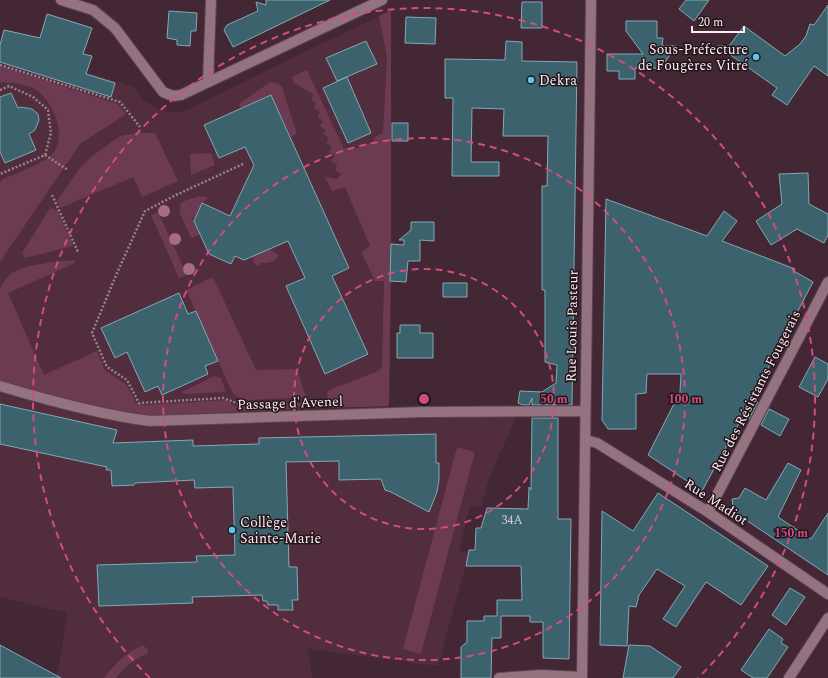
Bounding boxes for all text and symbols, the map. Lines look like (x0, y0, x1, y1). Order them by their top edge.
scale bar (692, 8, 744, 34)
text: 20 m (698, 13, 723, 32)
place label: Sous-Préfecture de Fougères Vitré (638, 39, 748, 76)
marker: Sous-Préfecture de Fougères Vitré (751, 52, 761, 62)
place label: Dekra (539, 70, 577, 91)
marker: Dekra (526, 75, 536, 85)
street label: Rue Louis Pasteur (561, 269, 583, 382)
street label: Rue des Résistants Fougerais (706, 306, 806, 476)
text: 50 m (540, 390, 568, 409)
text: 100 m (668, 390, 702, 409)
street label: Passage d'Avenel (237, 391, 343, 415)
centre of rings (417, 392, 431, 406)
street label: Rue Madiot (680, 473, 752, 531)
house number: 34A (501, 511, 523, 530)
place label: Collège Sainte-Marie (240, 512, 321, 549)
text: 150 m (774, 524, 808, 543)
marker: Collège Sainte-Marie (227, 525, 237, 535)

